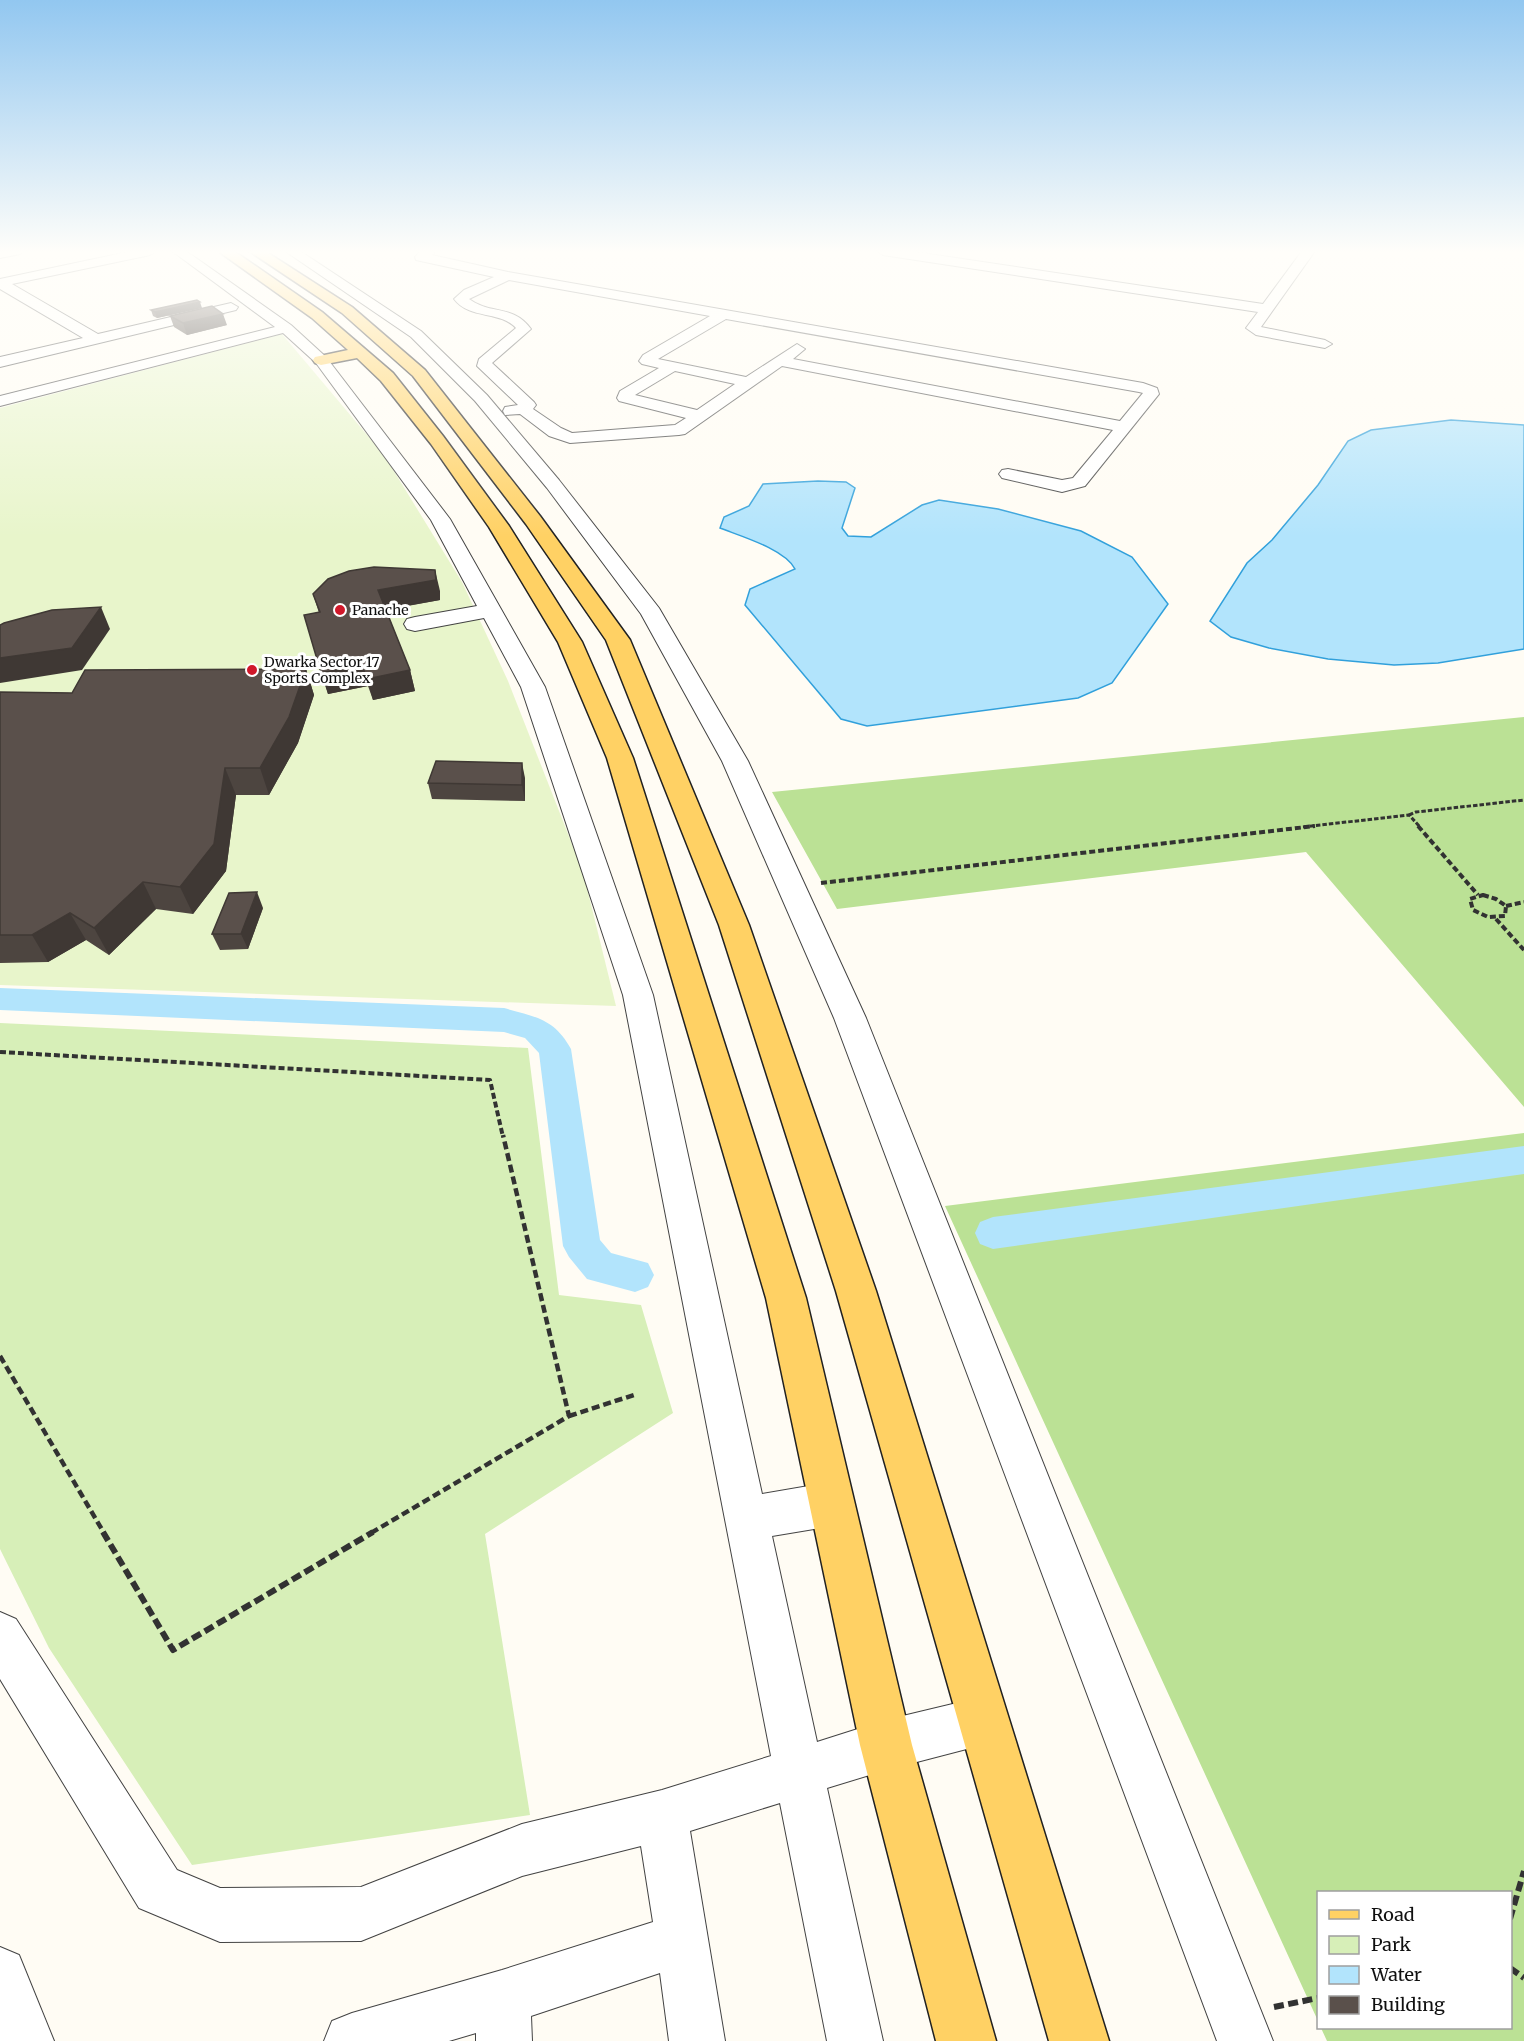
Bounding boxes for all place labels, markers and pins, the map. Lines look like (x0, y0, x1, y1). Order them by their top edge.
place label: Panache (352, 601, 409, 619)
marker: Panache (333, 603, 347, 617)
place label: Dwarka Sector 17 Sports Complex (264, 653, 379, 687)
marker: Dwarka Sector 17 Sports Complex (245, 663, 259, 677)

